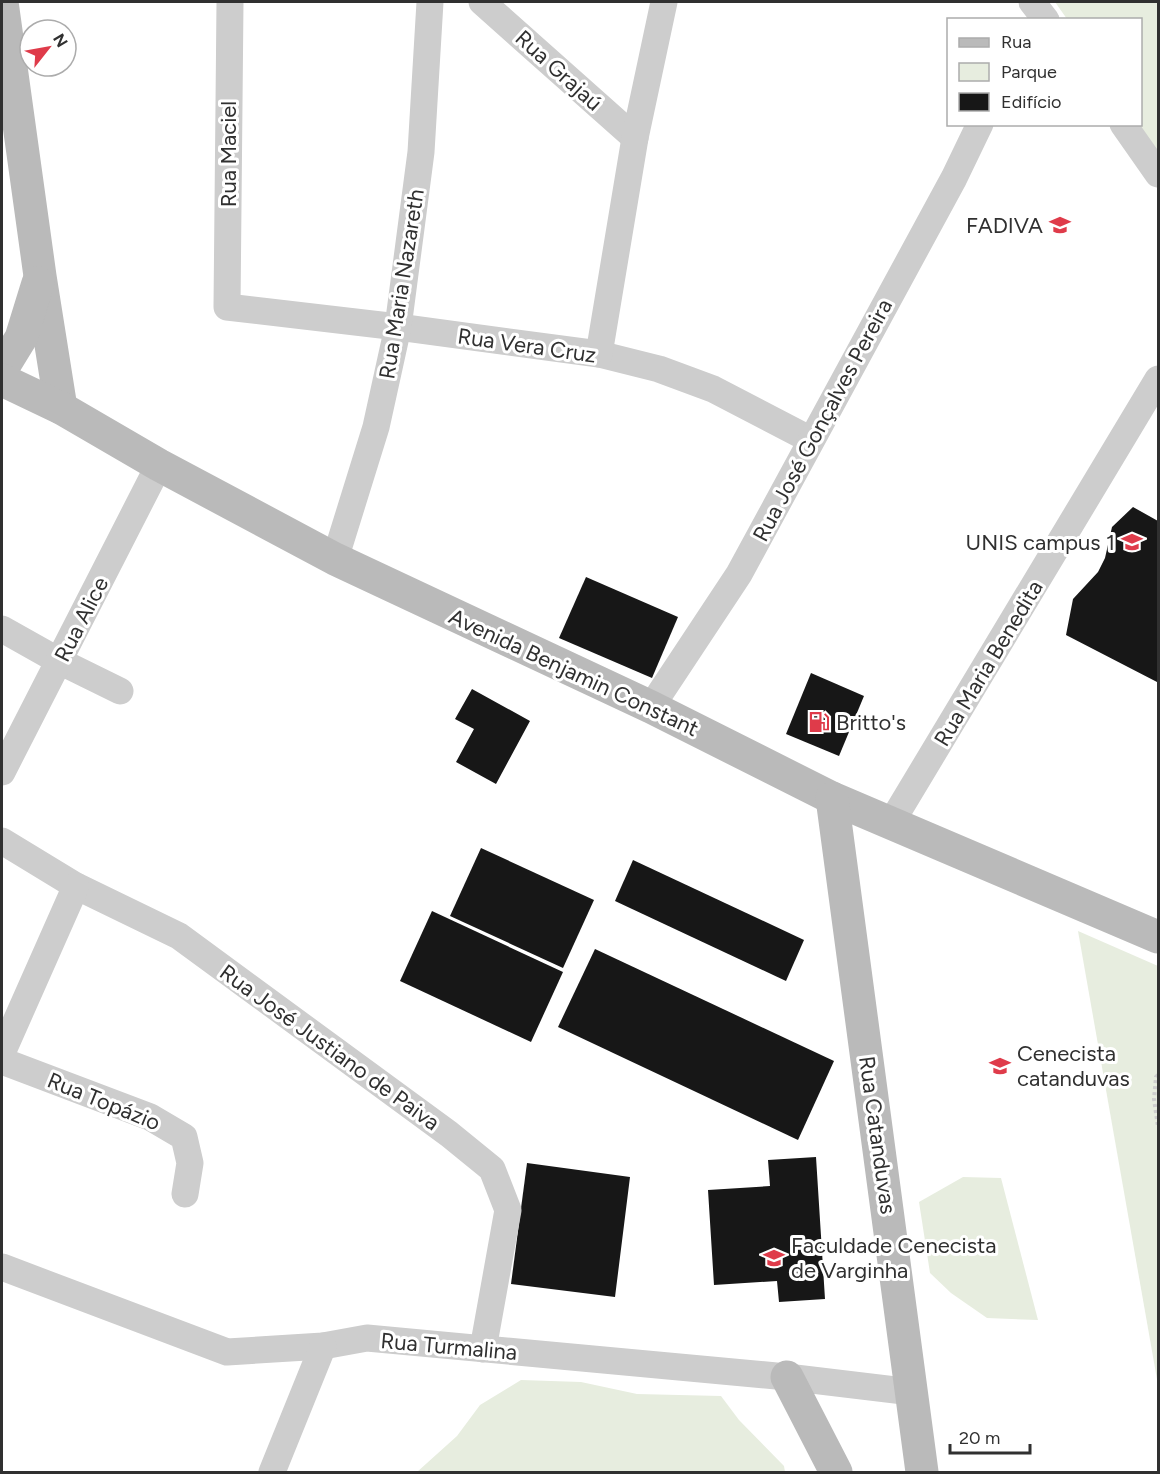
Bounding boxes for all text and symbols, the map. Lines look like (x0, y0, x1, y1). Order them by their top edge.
north arrow (18, 18, 78, 78)
legend (947, 18, 1142, 126)
street label: Rua Grajaú (510, 24, 608, 116)
text: N (49, 30, 72, 51)
text: Rua (1001, 31, 1032, 53)
text: Parque (1001, 61, 1057, 83)
text: Edifício (1001, 91, 1062, 113)
street label: Rua Maciel (215, 101, 242, 207)
street label: Rua Maria Nazareth (373, 187, 430, 381)
place label: FADIVA (966, 212, 1043, 239)
school or university icon: FADIVA (1048, 213, 1072, 237)
street label: Rua José Gonçalves Pereira (747, 294, 898, 546)
street label: Rua Vera Cruz (456, 322, 598, 369)
place label: UNIS campus 1 (966, 529, 1115, 556)
school or university icon: UNIS campus 1 (1120, 530, 1144, 554)
street label: Rua Alice (49, 572, 114, 666)
street label: Rua Maria Benedita (928, 575, 1049, 751)
street label: Avenida Benjamin Constant (445, 603, 703, 742)
place label: Britto's (836, 709, 906, 736)
fuel station icon: Britto's (807, 710, 831, 734)
street label: Rua José Justiano de Paiva (215, 959, 445, 1136)
place label: Cenecista catanduvas (1017, 1040, 1130, 1092)
street label: Rua Catanduvas (853, 1054, 902, 1216)
school or university icon: Cenecista catanduvas (988, 1054, 1012, 1078)
street label: Rua Topázio (44, 1067, 164, 1136)
place label: Faculdade Cenecista de Varginha (791, 1232, 996, 1284)
school or university icon: Faculdade Cenecista de Varginha (762, 1246, 786, 1270)
street label: Rua Turmalina (380, 1327, 518, 1366)
scale bar (950, 1417, 1030, 1455)
text: 20 m (959, 1427, 1000, 1449)

